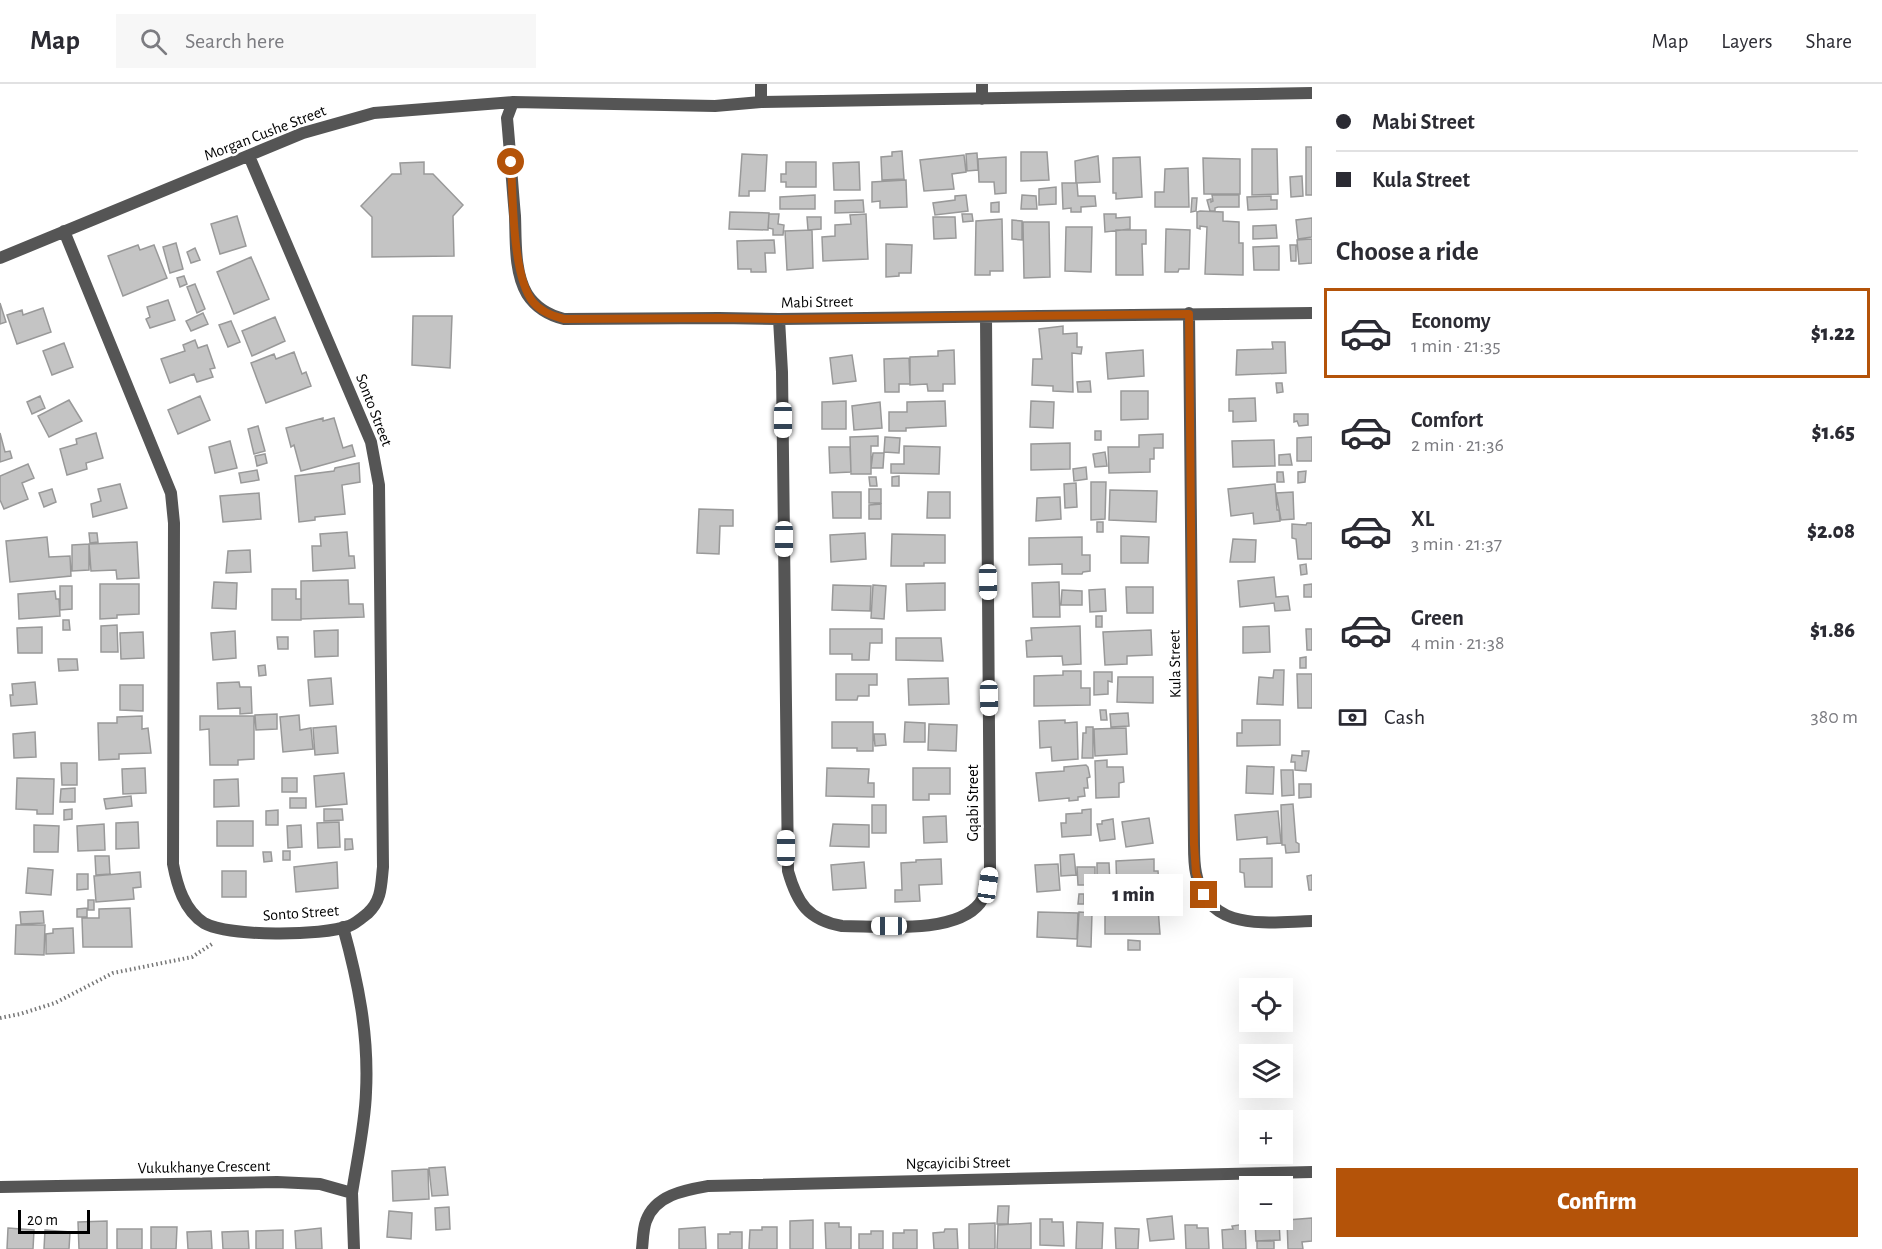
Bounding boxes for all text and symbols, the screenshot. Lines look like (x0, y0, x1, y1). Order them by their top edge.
search box (116, 14, 536, 68)
icon: search (137, 25, 170, 58)
text: Map (30, 27, 80, 55)
text: Search here (185, 30, 284, 52)
text: Map (1652, 31, 1688, 52)
text: Layers (1721, 31, 1772, 52)
text: Share (1805, 31, 1852, 52)
street label: Morgan Cushe Street (202, 102, 328, 164)
text: Mabi Street (1372, 111, 1475, 133)
route start (497, 148, 524, 175)
text: Kula Street (1372, 169, 1470, 191)
text: Choose a ride (1336, 238, 1479, 265)
street label: Mabi Street (781, 293, 853, 311)
icon: car (1339, 306, 1393, 360)
text: Economy (1411, 310, 1491, 332)
text: $1.22 (1811, 322, 1855, 344)
text: 1 min · 21:35 (1411, 336, 1501, 356)
street label: Sonto Street (353, 372, 395, 448)
car (774, 402, 792, 438)
icon: car (1339, 405, 1393, 459)
text: Comfort (1411, 409, 1483, 431)
text: $1.65 (1811, 421, 1855, 443)
text: 2 min · 21:36 (1411, 435, 1504, 455)
icon: car (1339, 504, 1393, 558)
text: XL (1411, 508, 1434, 530)
text: $2.08 (1807, 520, 1855, 542)
car (775, 521, 793, 557)
text: 3 min · 21:37 (1411, 534, 1502, 554)
car (979, 564, 997, 600)
icon: car (1339, 603, 1393, 657)
text: Green (1411, 607, 1464, 629)
text: $1.86 (1810, 619, 1855, 641)
street label: Kula Street (1166, 630, 1184, 698)
text: 4 min · 21:38 (1411, 633, 1505, 653)
car (980, 680, 998, 716)
icon: cash (1336, 701, 1369, 734)
text: Cash (1384, 706, 1425, 728)
text: 380 m (1810, 707, 1858, 727)
street label: Gqabi Street (965, 764, 981, 842)
car (777, 830, 795, 866)
car (977, 866, 999, 904)
callout: 1 min (1084, 874, 1183, 916)
route end (1190, 881, 1217, 908)
text: 1 min (1112, 885, 1155, 905)
street label: Sonto Street (262, 902, 340, 924)
car (871, 917, 907, 935)
map controls (1239, 978, 1293, 1230)
button: locate (1239, 978, 1293, 1032)
button: layers (1239, 1044, 1293, 1098)
button: + (1239, 1110, 1293, 1164)
street label: Ngcayicibi Street (906, 1154, 1010, 1173)
street label: Vukukhanye Crescent (138, 1158, 270, 1177)
button: Confirm (1336, 1168, 1858, 1237)
button: − (1239, 1176, 1293, 1230)
scale bar (18, 1207, 90, 1234)
text: 20 m (27, 1212, 58, 1228)

